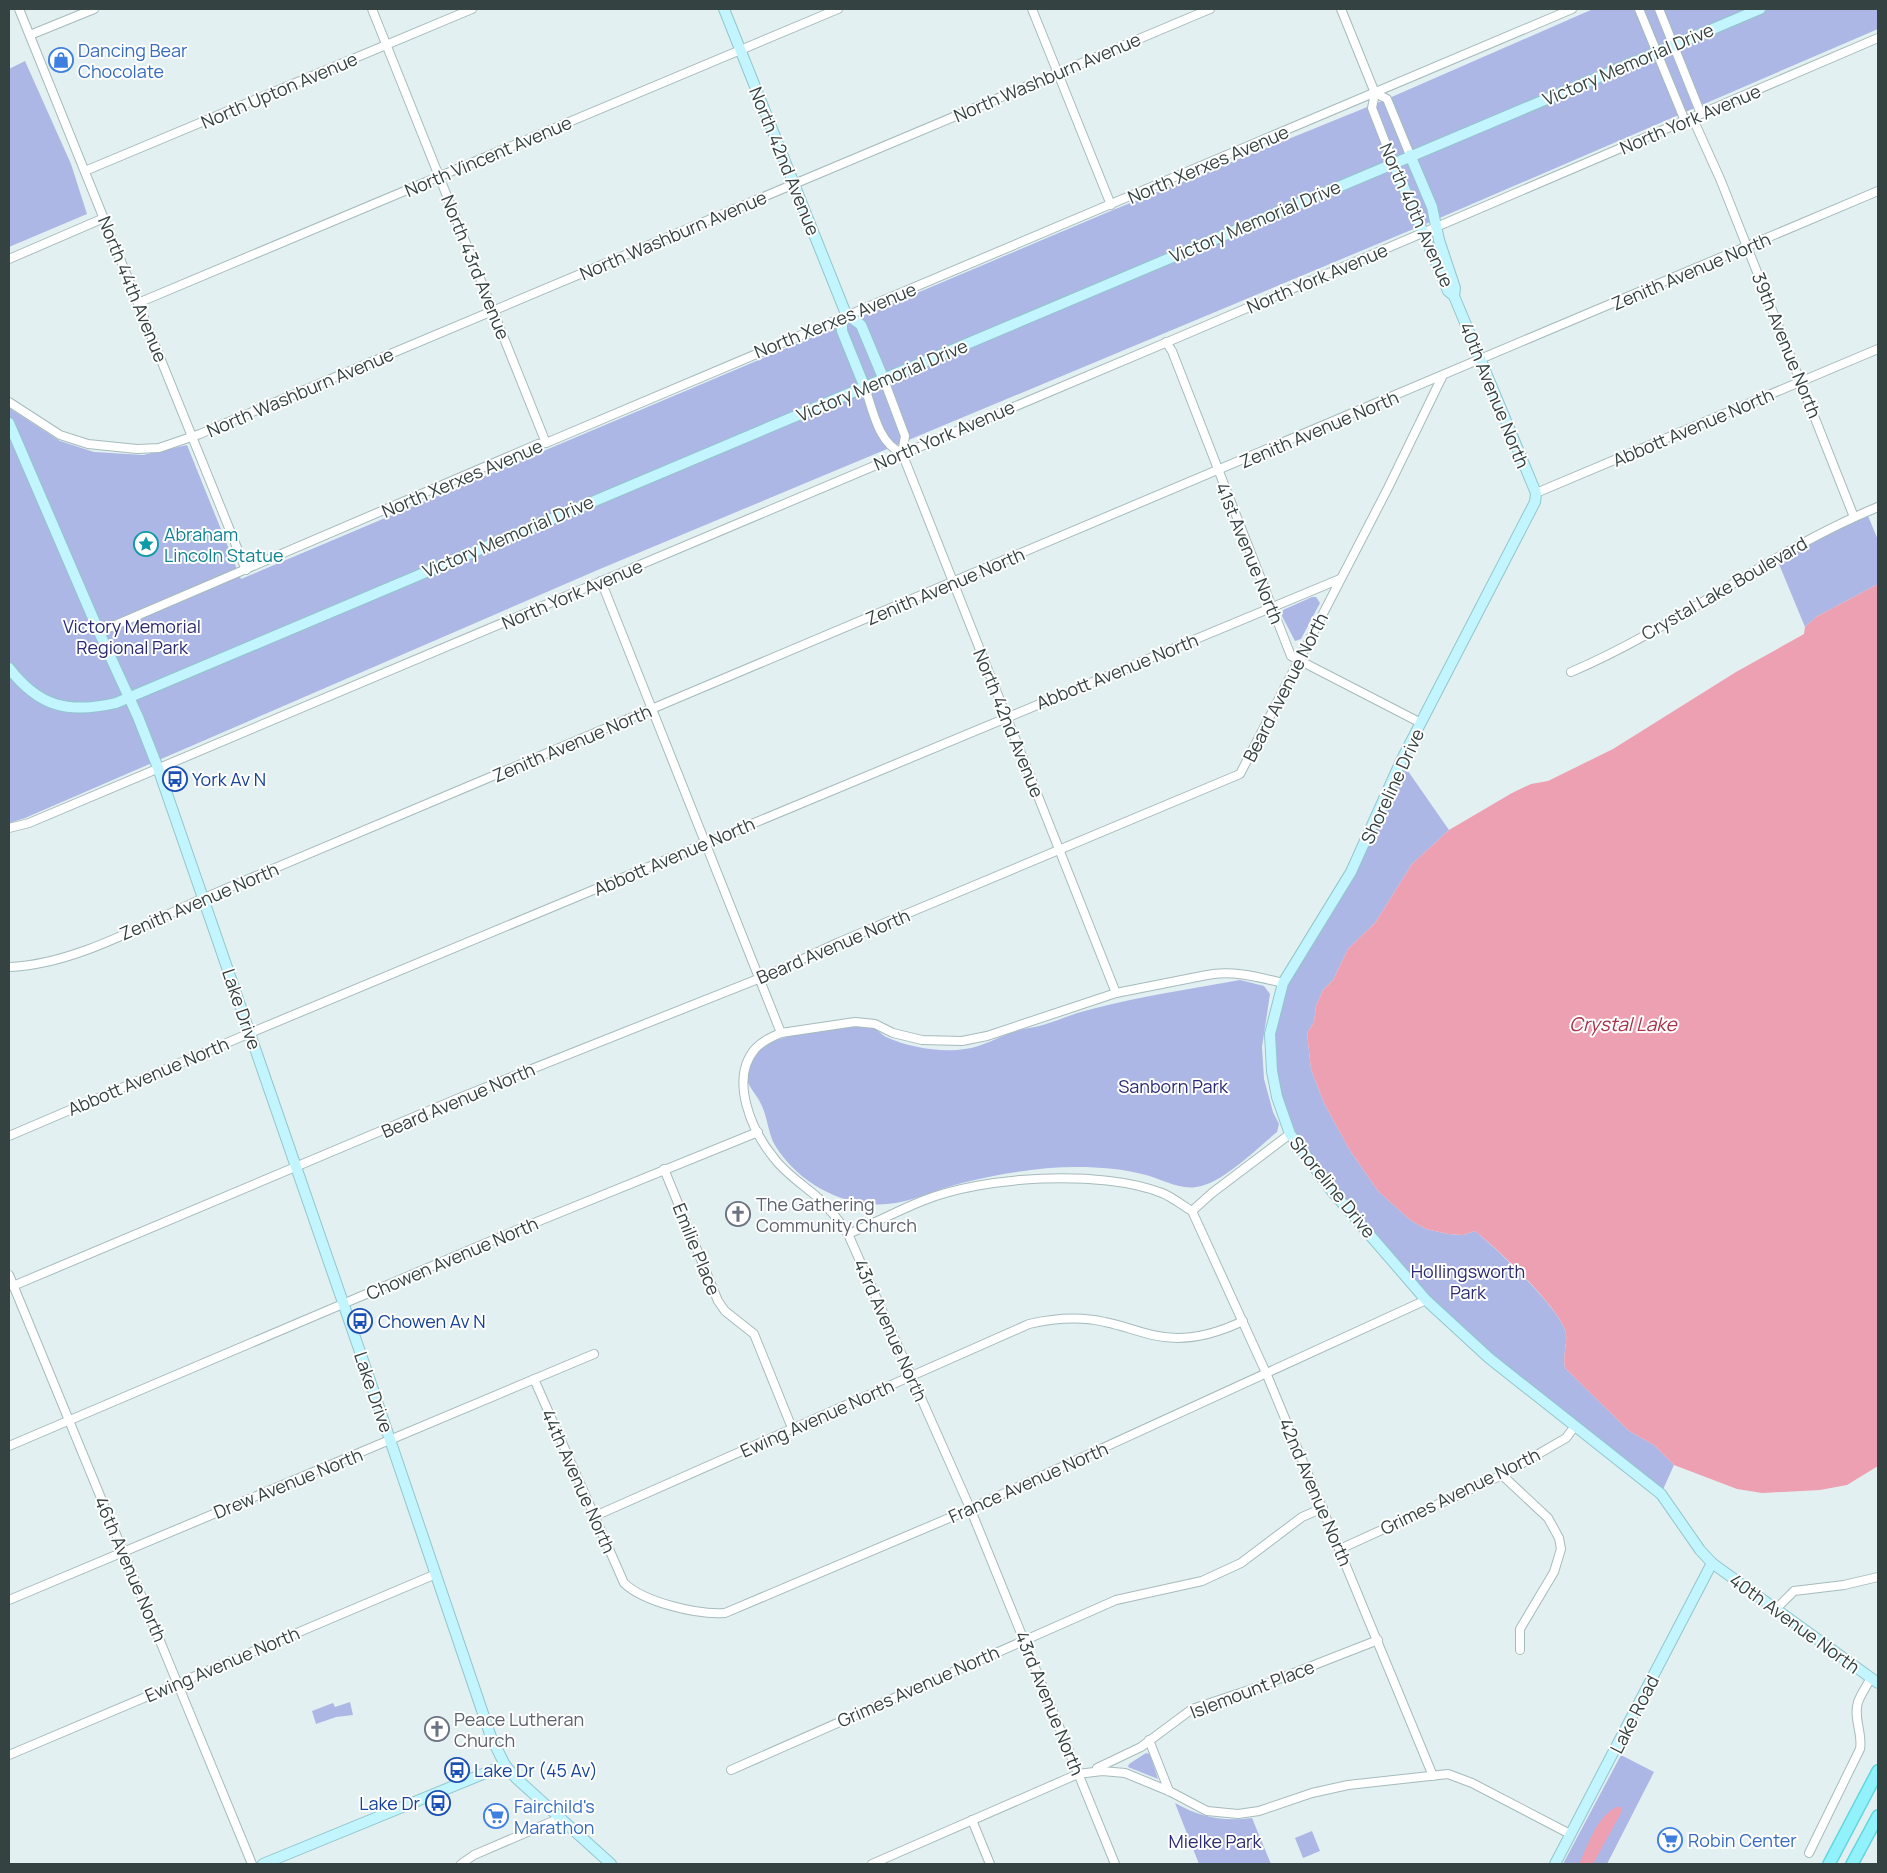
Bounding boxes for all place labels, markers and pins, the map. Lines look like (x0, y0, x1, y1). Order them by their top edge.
place label: Dancing Bear Chocolate (78, 38, 188, 83)
shop icon: Dancing Bear Chocolate (48, 47, 74, 73)
place label: Abraham Lincoln Statue (164, 522, 284, 567)
place icon: Abraham Lincoln Statue (133, 531, 159, 557)
bus stop icon: York Av N (162, 766, 188, 792)
place label: York Av N (192, 767, 266, 791)
place label: The Gathering Community Church (756, 1192, 917, 1237)
church icon: The Gathering Community Church (725, 1201, 751, 1227)
bus stop icon: Chowen Av N (347, 1308, 373, 1334)
place label: Chowen Av N (378, 1309, 486, 1333)
place label: Peace Lutheran Church (454, 1707, 584, 1752)
church icon: Peace Lutheran Church (424, 1716, 450, 1742)
bus stop icon: Lake Dr (45 Av) (444, 1757, 470, 1783)
place label: Lake Dr (45 Av) (474, 1758, 598, 1782)
bus stop icon: Lake Dr (425, 1790, 451, 1816)
place label: Lake Dr (359, 1791, 421, 1815)
place label: Fairchild's Marathon (514, 1794, 595, 1839)
supermarket icon: Fairchild's Marathon (483, 1803, 509, 1829)
supermarket icon: Robin Center (1657, 1827, 1683, 1853)
place label: Robin Center (1688, 1828, 1797, 1852)

